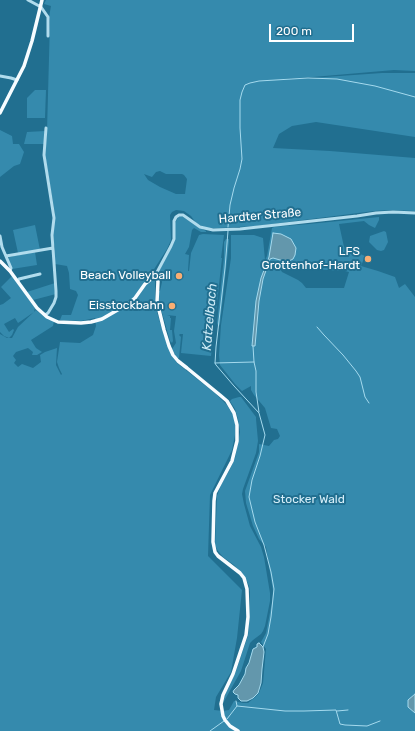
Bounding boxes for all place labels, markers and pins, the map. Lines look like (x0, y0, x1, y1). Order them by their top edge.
place label: LFS Grottenhof-Hardt (262, 245, 360, 273)
marker: LFS Grottenhof-Hardt (363, 254, 373, 264)
place label: Beach Volleyball (80, 269, 171, 283)
marker: Beach Volleyball (174, 271, 184, 281)
place label: Eisstockbahn (89, 299, 164, 313)
marker: Eisstockbahn (167, 301, 177, 311)

